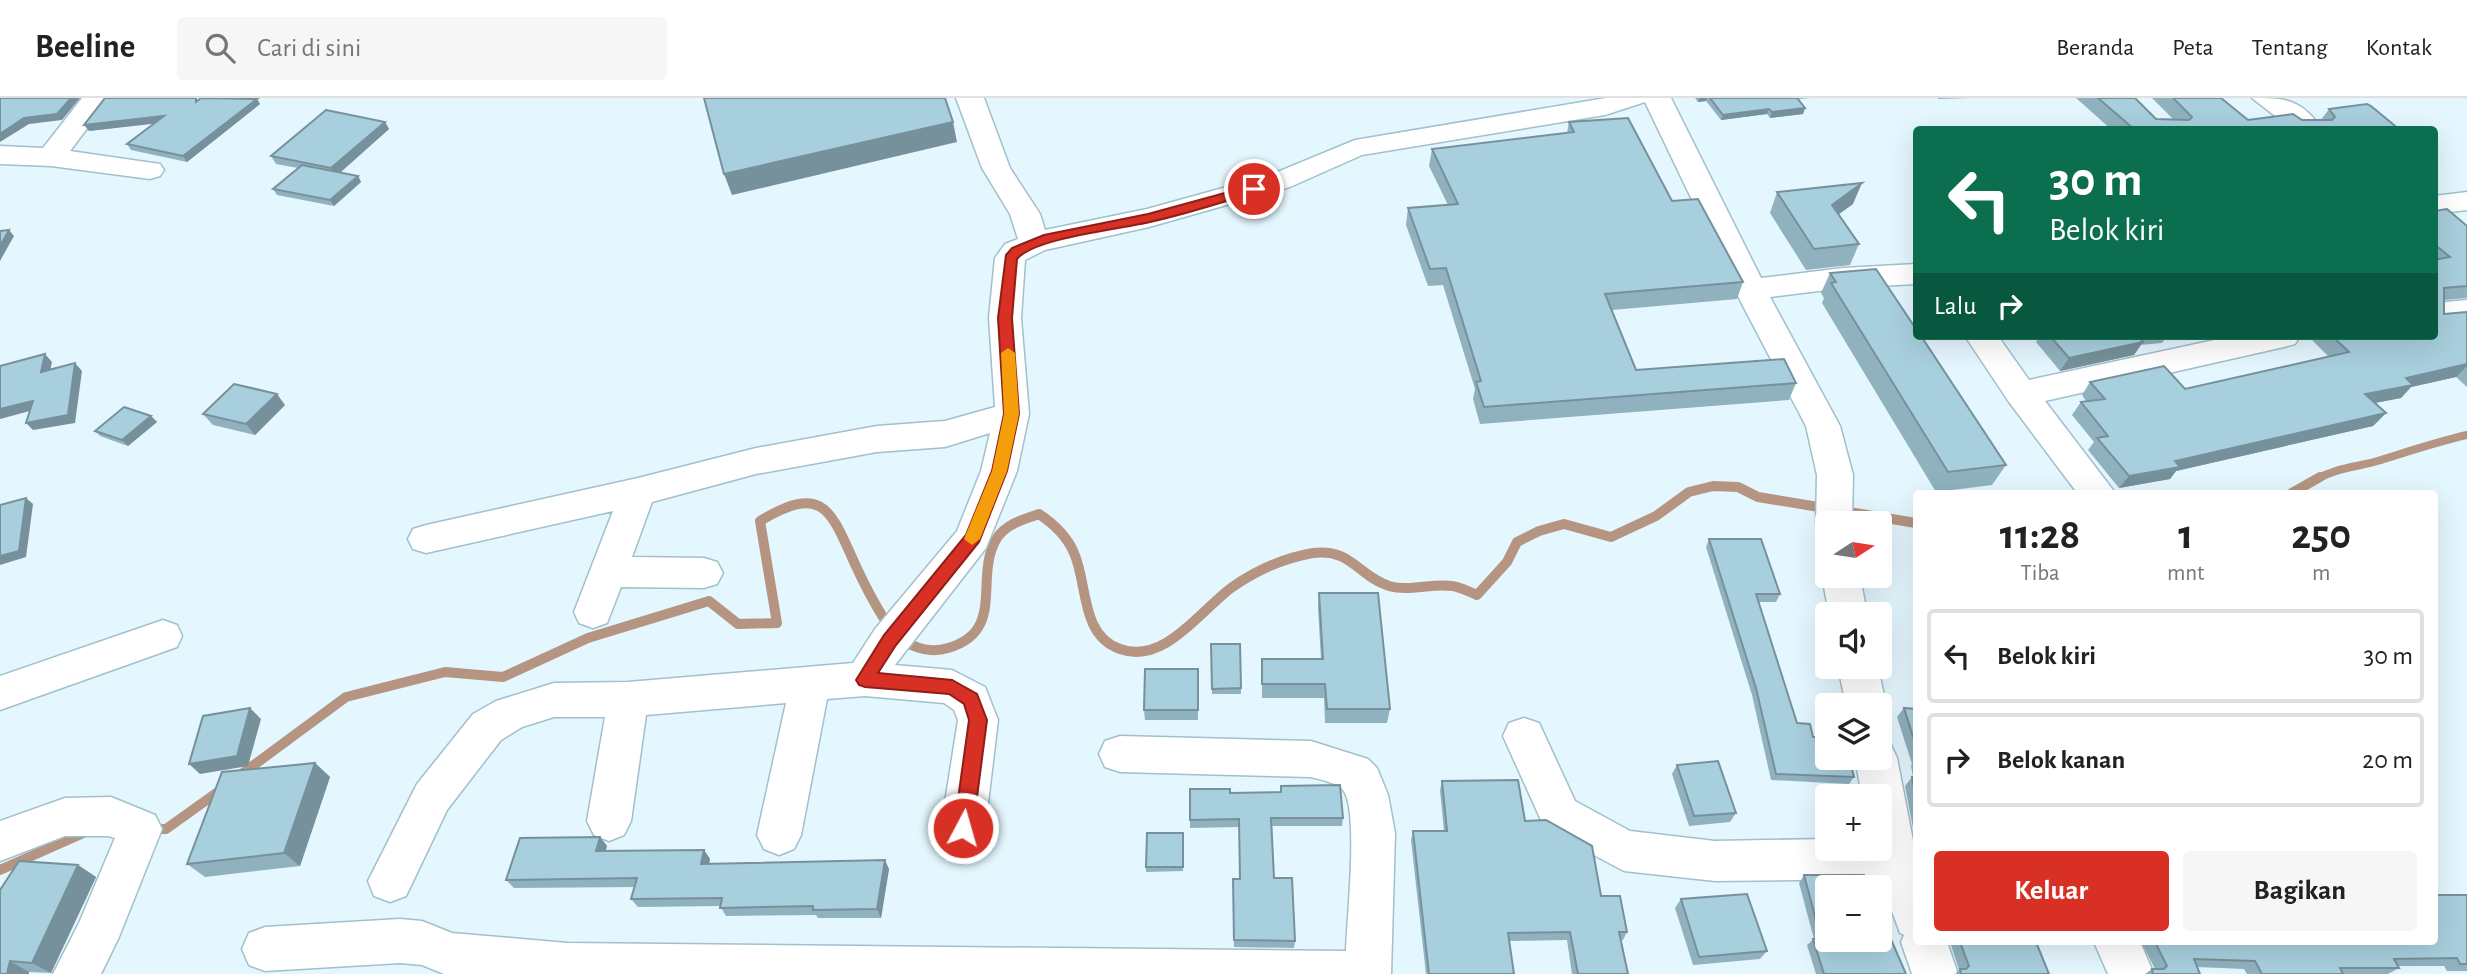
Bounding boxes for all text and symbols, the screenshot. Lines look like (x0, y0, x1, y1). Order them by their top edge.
search box (177, 17, 667, 80)
icon: search (201, 29, 239, 67)
text: Beeline (35, 31, 135, 64)
text: Cari di sini (257, 35, 361, 61)
text: Beranda (2056, 36, 2134, 60)
text: Peta (2172, 36, 2214, 60)
text: Tentang (2252, 36, 2328, 60)
text: Kontak (2366, 36, 2432, 60)
icon: left (1934, 154, 2025, 245)
text: 30 m (2049, 156, 2143, 205)
pin (1224, 159, 1284, 219)
icon: arrive (1235, 170, 1273, 208)
text: Belok kiri (2049, 214, 2165, 246)
icon: right (1991, 287, 2029, 325)
text: Lalu (1934, 293, 1977, 319)
north arrow (1815, 511, 1892, 588)
map controls (1815, 511, 1892, 952)
text: 11:28 (2000, 514, 2080, 556)
text: 1 (2178, 514, 2193, 556)
text: 250 (2291, 514, 2351, 556)
text: Tiba (2020, 562, 2060, 585)
text: mnt (2167, 562, 2204, 585)
text: m (2312, 562, 2330, 585)
button: sound (1815, 602, 1892, 679)
icon: left (1938, 637, 1976, 675)
text: Belok kiri (1997, 643, 2096, 669)
text: 30 m (2363, 643, 2413, 669)
button: layers (1815, 693, 1892, 770)
icon: right (1938, 741, 1976, 779)
text: Belok kanan (1997, 747, 2125, 773)
text: 20 m (2362, 747, 2413, 773)
button: + (1815, 784, 1892, 861)
position arrow (926, 791, 1000, 865)
button: Keluar (1934, 851, 2169, 931)
button: Bagikan (2183, 851, 2417, 931)
button: − (1815, 875, 1892, 952)

